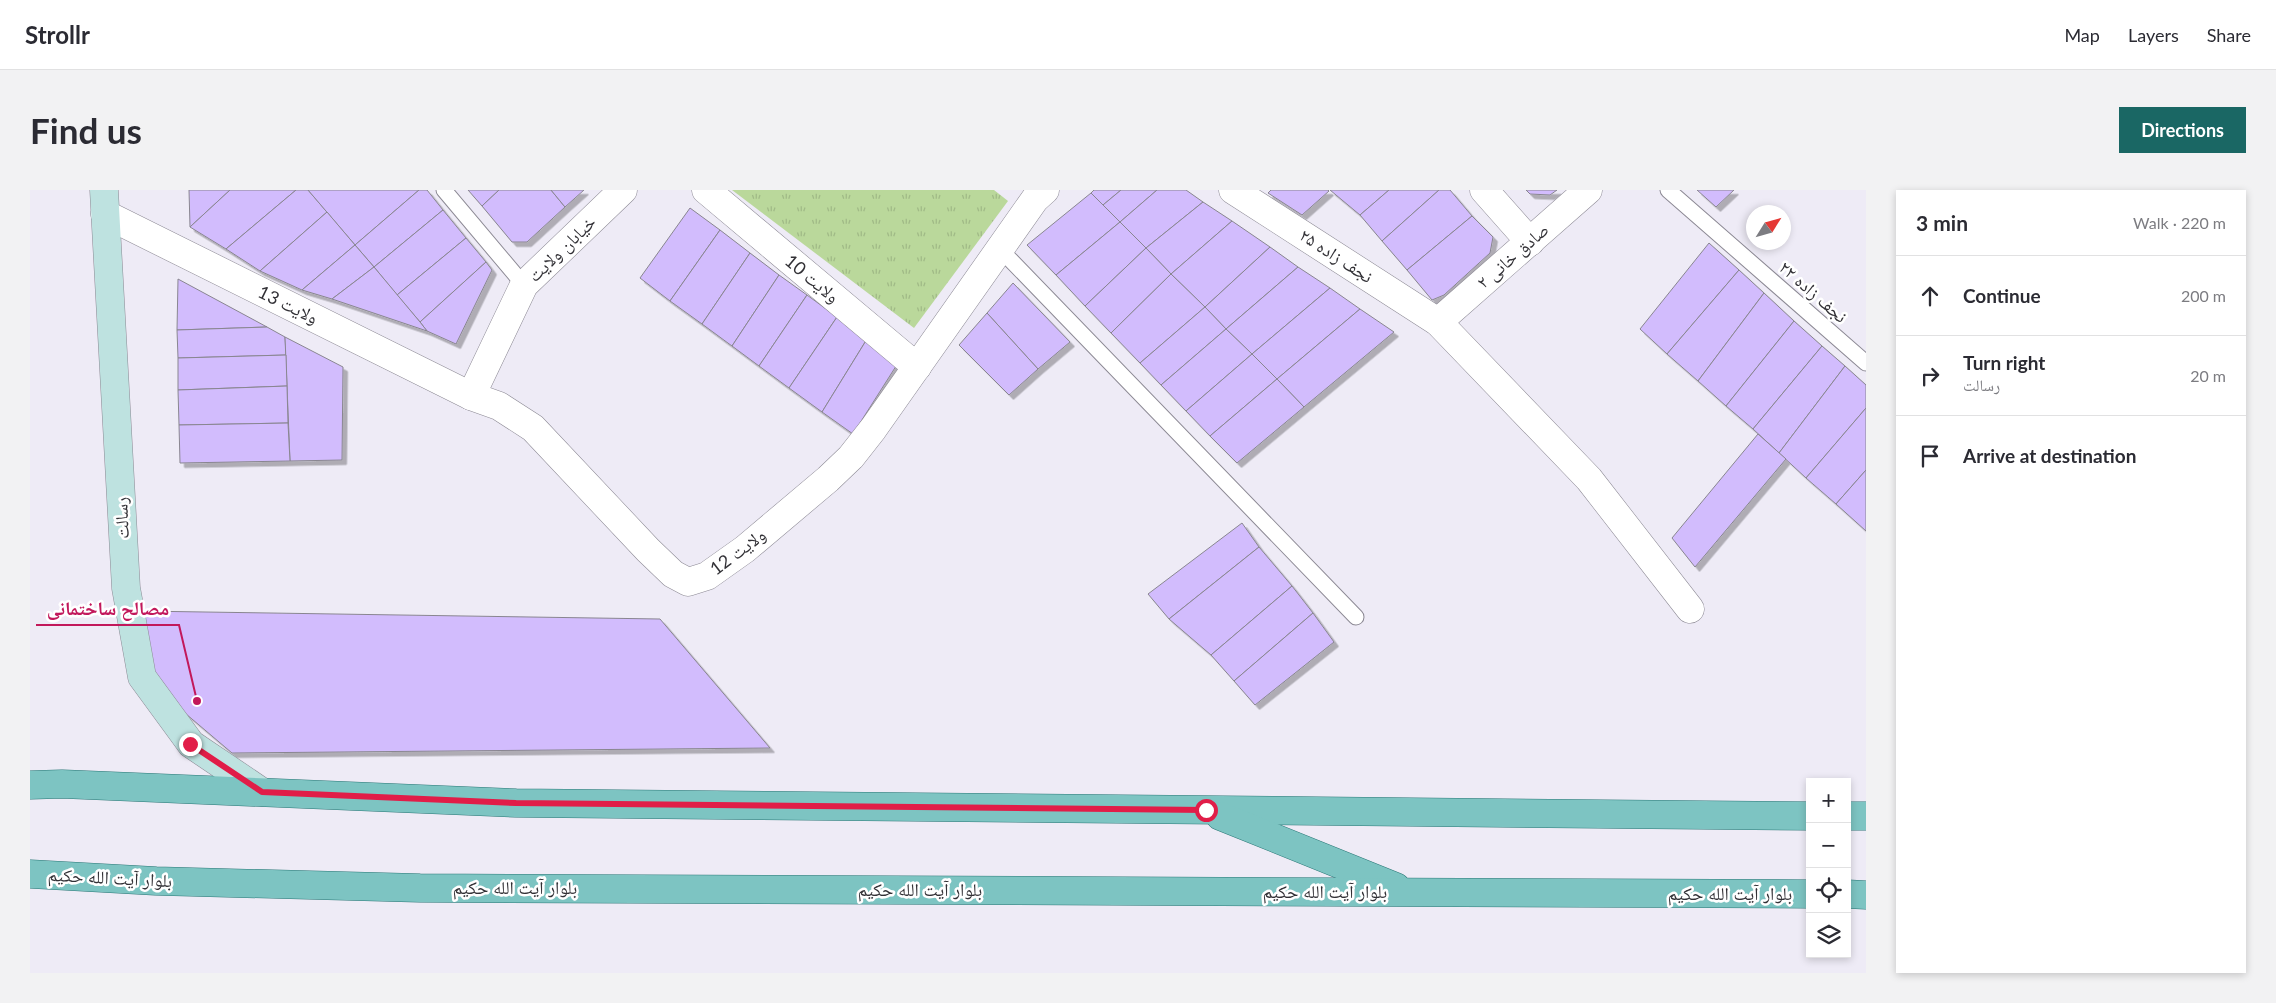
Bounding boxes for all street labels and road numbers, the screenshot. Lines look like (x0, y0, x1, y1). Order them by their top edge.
street label: خیابان ولایت (523, 211, 600, 287)
street label: صادق خانی ۲ (1472, 218, 1554, 293)
street label: نجف زاده ۲۵ (1296, 223, 1377, 287)
street label: ولایت 10 (781, 249, 844, 308)
street label: نجف زاده ۲۲ (1775, 256, 1852, 327)
street label: ولایت 13 (255, 280, 322, 328)
street label: رسالت (109, 497, 133, 540)
street label: ولایت 12 (705, 523, 770, 580)
street label: بلوار آیت الله حکیم (47, 863, 173, 893)
street label: بلوار آیت الله حکیم (453, 876, 577, 900)
street label: بلوار آیت الله حکیم (858, 878, 982, 902)
street label: بلوار آیت الله حکیم (1263, 880, 1387, 904)
street label: بلوار آیت الله حکیم (1668, 882, 1792, 906)

